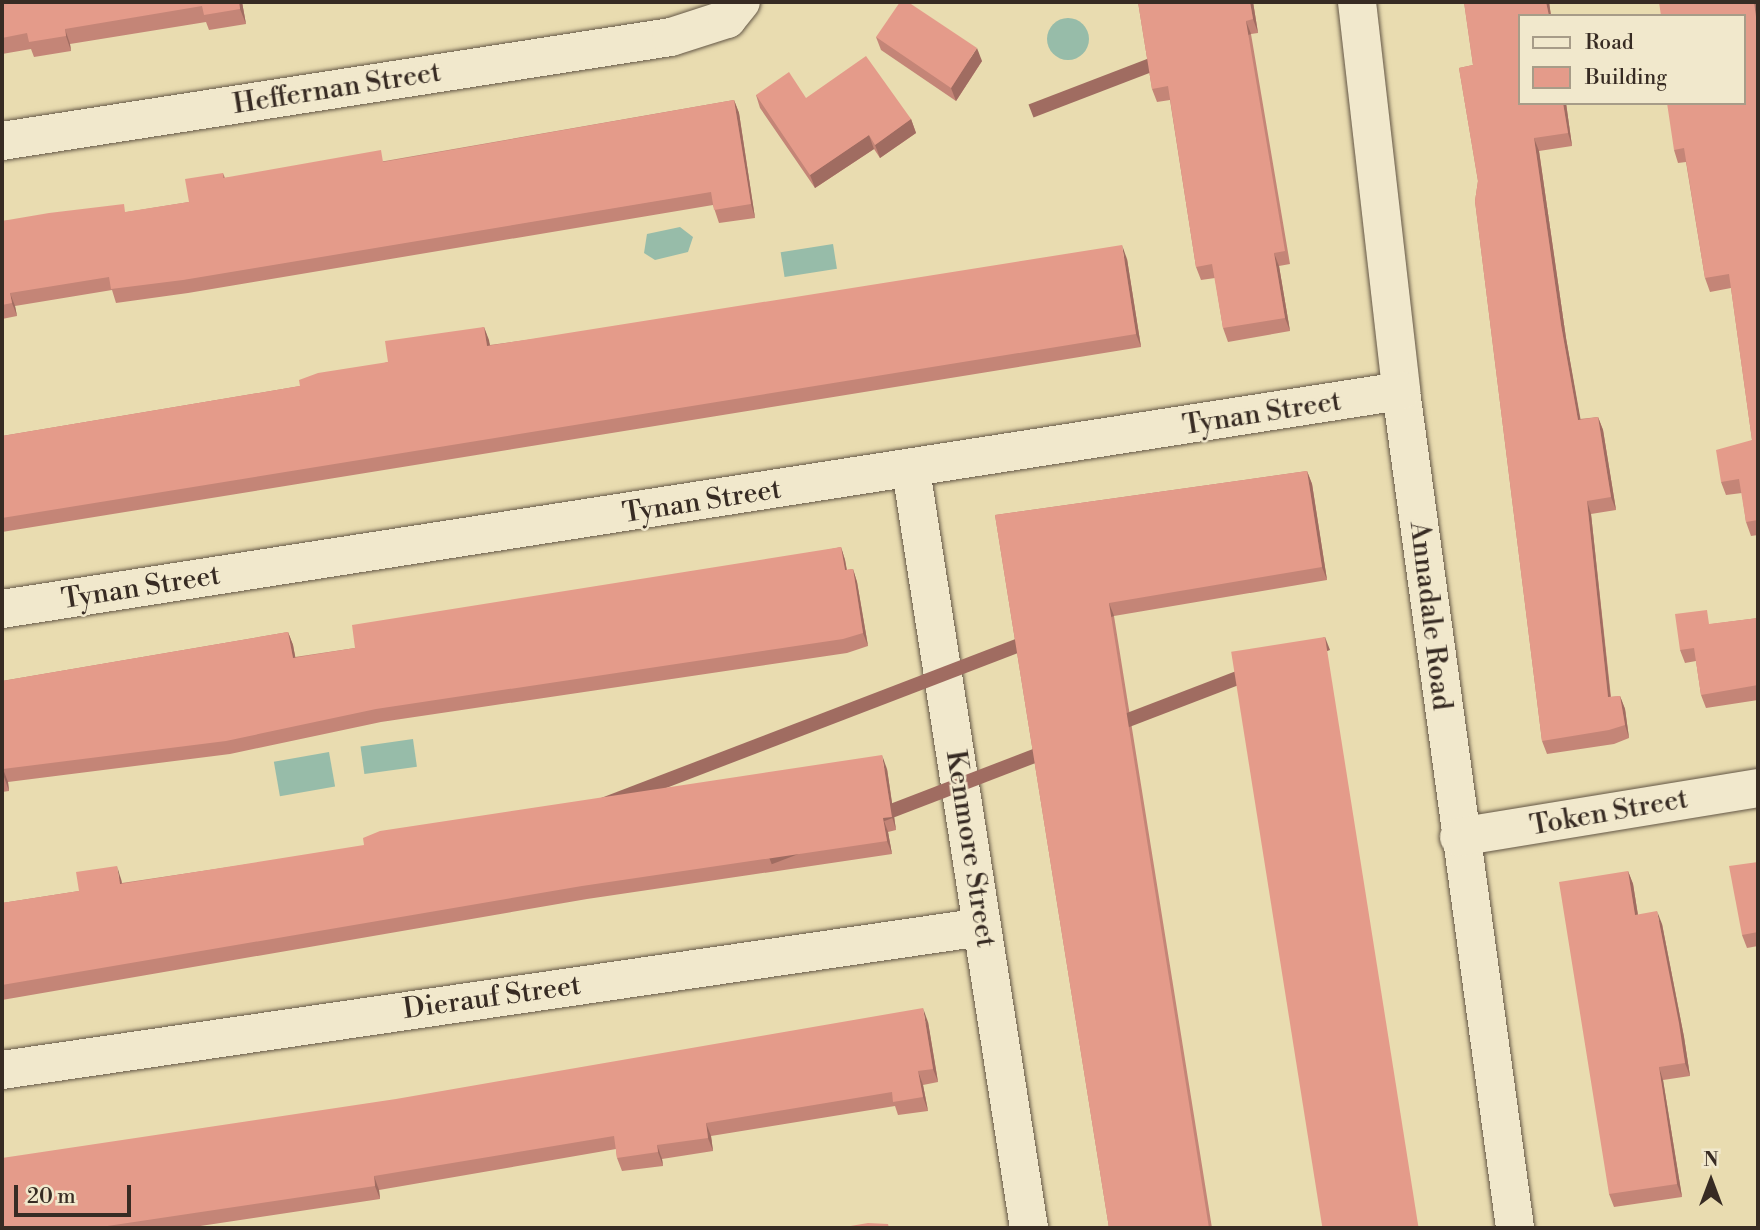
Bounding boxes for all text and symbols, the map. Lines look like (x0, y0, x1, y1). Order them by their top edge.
legend (1518, 14, 1746, 105)
text: Road (1585, 30, 1634, 56)
street label: Heffernan Street (231, 56, 443, 122)
text: Building (1585, 65, 1667, 91)
street label: Tynan Street (1180, 385, 1344, 443)
street label: Tynan Street (620, 473, 784, 531)
street label: Annadale Road (1402, 520, 1458, 712)
street label: Tynan Street (59, 559, 223, 617)
street label: Kenmore Street (938, 748, 1002, 950)
street label: Token Street (1527, 783, 1691, 843)
street label: Dierauf Street (401, 969, 583, 1027)
north arrow (1676, 1146, 1746, 1216)
text: N (1703, 1148, 1719, 1172)
scale bar (18, 1170, 135, 1214)
text: 20 m (27, 1184, 76, 1210)

